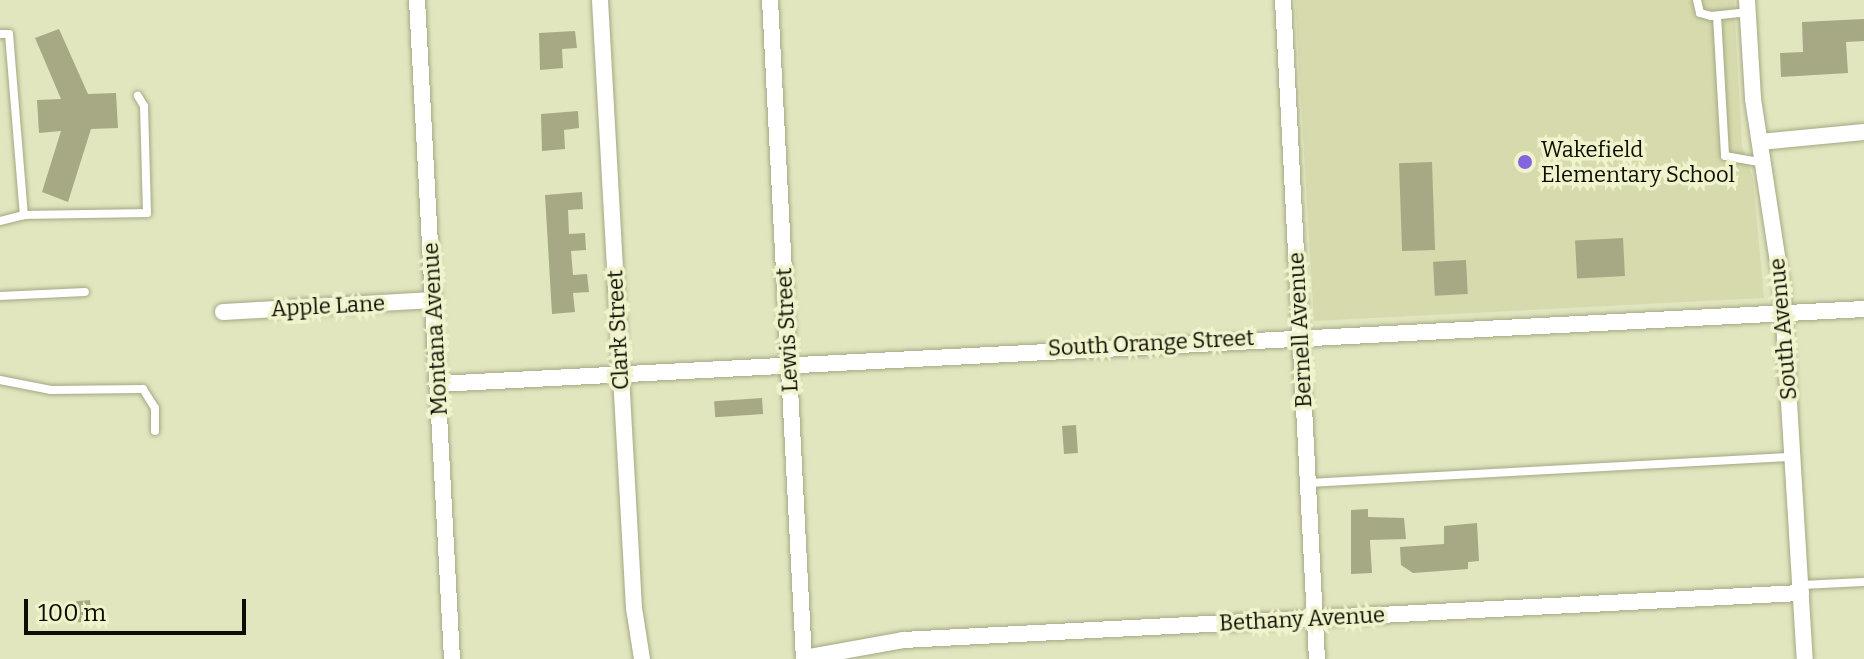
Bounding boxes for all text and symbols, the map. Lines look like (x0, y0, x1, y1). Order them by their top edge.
place label: Wakefield Elementary School (1541, 136, 1735, 188)
marker: Wakefield Elementary School (1516, 153, 1534, 171)
street label: Montana Avenue (417, 242, 453, 416)
street label: Bernell Avenue (1283, 252, 1317, 408)
street label: South Avenue (1764, 257, 1802, 401)
street label: Lewis Street (771, 267, 803, 393)
street label: Clark Street (602, 269, 634, 391)
street label: Apple Lane (270, 290, 386, 322)
street label: South Orange Street (1047, 324, 1255, 362)
scale bar (28, 583, 250, 633)
text: 100 m (38, 599, 106, 627)
street label: Bethany Avenue (1218, 601, 1386, 637)

